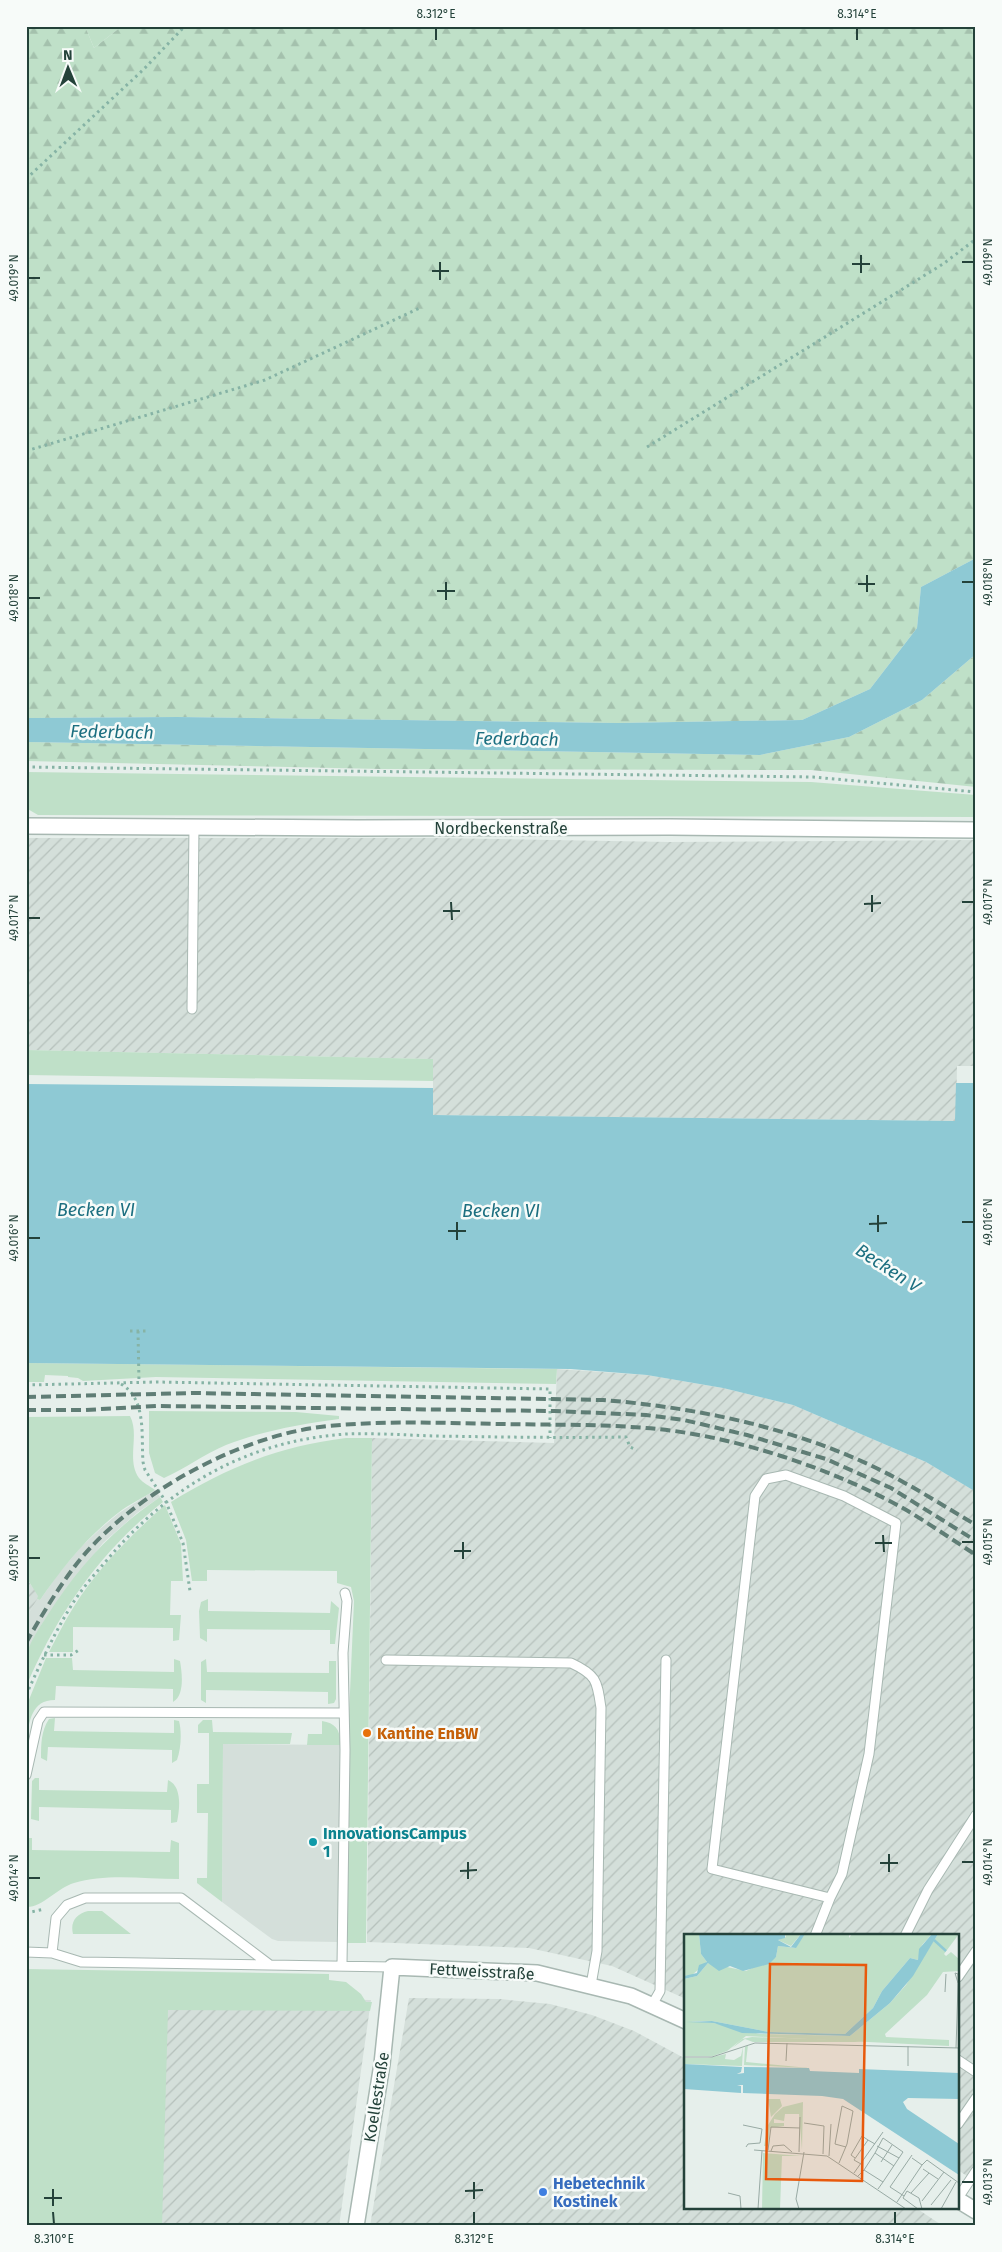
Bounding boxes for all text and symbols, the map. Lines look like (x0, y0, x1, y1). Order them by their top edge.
text: 8.312°E (416, 7, 456, 21)
text: 8.314°E (837, 7, 877, 21)
north arrow (42, 42, 92, 92)
text: N (63, 47, 73, 64)
text: 49.019°N (981, 238, 995, 286)
text: 49.019°N (7, 254, 21, 302)
text: 49.018°N (981, 558, 995, 606)
text: 49.018°N (7, 574, 21, 622)
water label: Federbach (70, 720, 154, 744)
water label: Federbach (475, 727, 559, 751)
street label: Nordbeckenstraße (434, 819, 568, 838)
text: 49.017°N (981, 879, 995, 925)
text: 49.017°N (7, 895, 21, 941)
text: 49.016°N (981, 1198, 995, 1246)
water label: Becken VI (57, 1199, 135, 1221)
water label: Becken VI (462, 1200, 540, 1222)
text: 49.016°N (7, 1214, 21, 1262)
water label: Becken V (852, 1239, 925, 1298)
text: 49.015°N (981, 1518, 995, 1566)
text: 49.015°N (7, 1534, 21, 1582)
place label: Kantine EnBW (377, 1724, 479, 1743)
marker: Kantine EnBW (361, 1727, 373, 1739)
place label: InnovationsCampus 1 (323, 1824, 467, 1861)
marker: InnovationsCampus 1 (307, 1836, 319, 1848)
text: 49.014°N (981, 1838, 995, 1886)
text: 49.014°N (7, 1854, 21, 1902)
inset map (684, 1934, 960, 2210)
street label: Fettweisstraße (429, 1959, 535, 1984)
street label: Koellestraße (360, 2051, 393, 2144)
text: 49.013°N (981, 2158, 995, 2206)
place label: Hebetechnik Kostinek (553, 2174, 645, 2211)
marker: Hebetechnik Kostinek (537, 2186, 549, 2198)
text: 8.310°E (34, 2232, 74, 2246)
text: 8.312°E (454, 2232, 494, 2246)
text: 8.314°E (875, 2232, 915, 2246)

